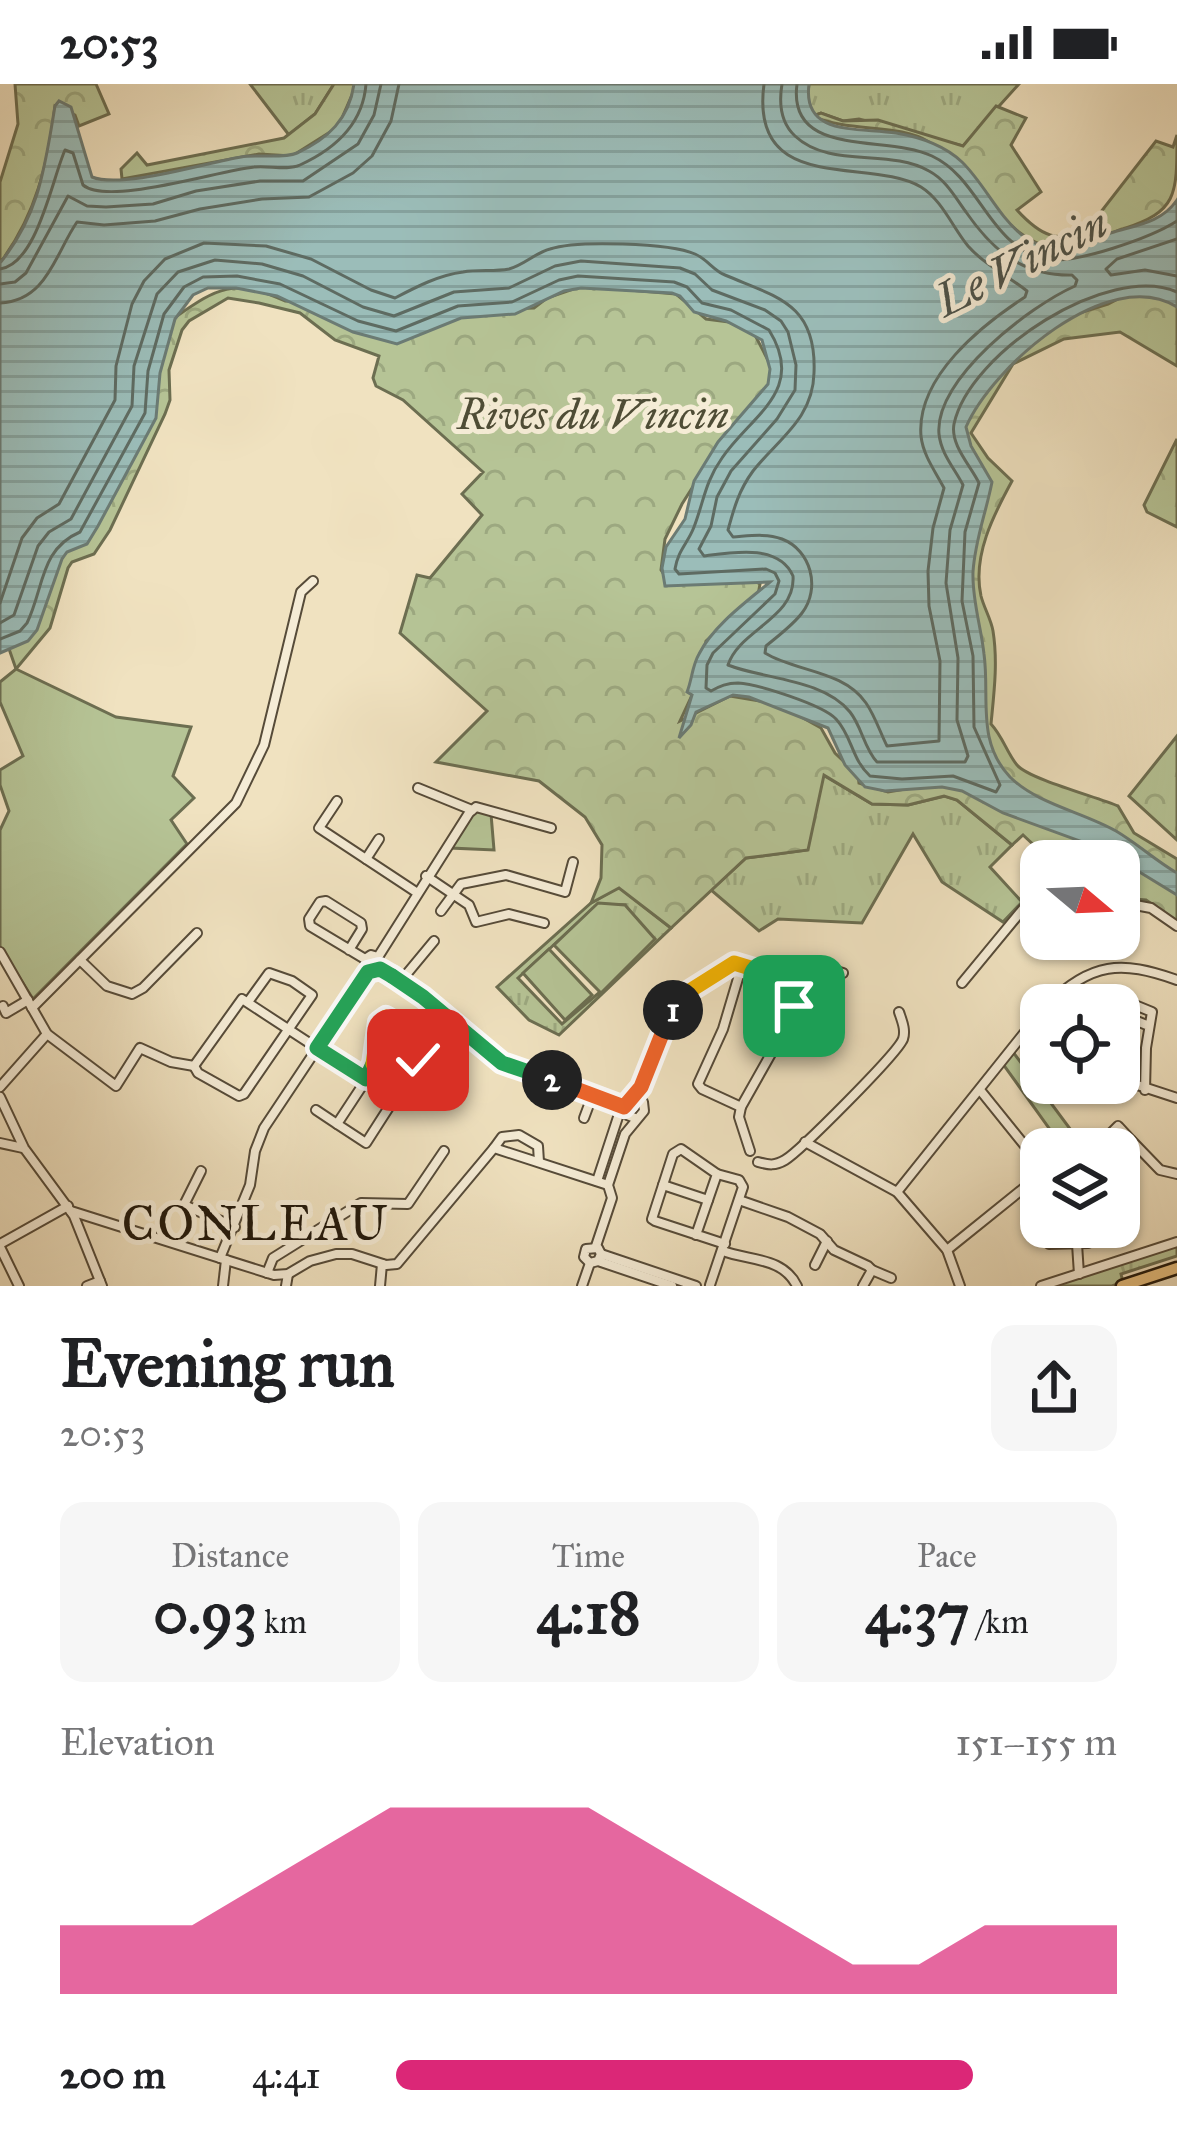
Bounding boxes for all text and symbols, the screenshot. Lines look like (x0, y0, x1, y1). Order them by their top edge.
text: 20:53 (60, 15, 159, 70)
water label: Le Vincin (924, 195, 1117, 329)
park label: Rives du Vincin (455, 389, 729, 441)
north arrow (1020, 840, 1140, 960)
map controls (1020, 840, 1140, 1248)
pin (743, 955, 845, 1057)
icon: arrive (761, 973, 827, 1039)
pin: 1 (643, 980, 703, 1040)
button: locate (1020, 984, 1140, 1104)
text: 1 (666, 990, 680, 1030)
pin (367, 1009, 469, 1111)
icon: check (385, 1027, 451, 1093)
pin: 2 (522, 1050, 582, 1110)
text: 2 (544, 1060, 560, 1100)
button: layers (1020, 1128, 1140, 1248)
district label: CONLEAU (122, 1194, 390, 1253)
text: Evening run (60, 1323, 395, 1404)
button: share (991, 1325, 1117, 1451)
text: 20:53 (60, 1409, 145, 1457)
text: Distance (171, 1536, 289, 1576)
text: Time (552, 1536, 625, 1576)
text: Pace (917, 1536, 977, 1576)
text: 0.93 (153, 1576, 257, 1649)
text: 4:18 (536, 1576, 641, 1649)
text: 4:37 (865, 1576, 970, 1649)
text: km (257, 1602, 307, 1642)
text: /km (970, 1602, 1029, 1642)
text: Elevation (60, 1718, 215, 1766)
text: 151–155 m (955, 1718, 1117, 1766)
text: 200 m (60, 2051, 166, 2099)
text: 4:41 (252, 2051, 321, 2099)

